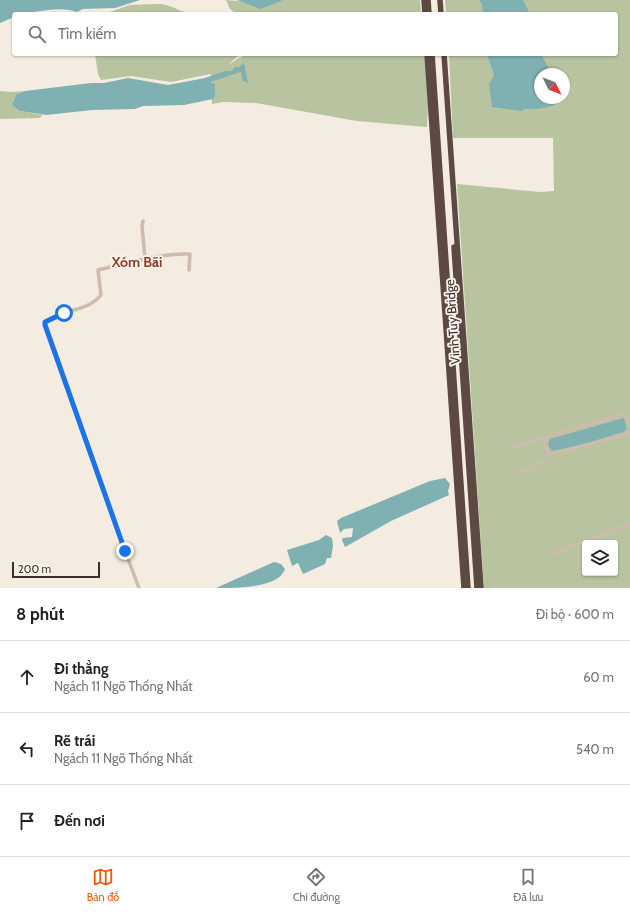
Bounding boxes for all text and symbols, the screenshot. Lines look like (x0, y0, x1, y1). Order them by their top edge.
search box (12, 12, 618, 56)
icon: search (26, 23, 48, 45)
text: Tìm kiếm (58, 25, 116, 43)
north arrow (534, 68, 570, 104)
district label: Xóm Bãi (111, 253, 162, 271)
street label: Vinh Tuy Bridge (441, 278, 463, 365)
route start (55, 304, 73, 322)
map controls (582, 540, 618, 576)
button: layers (582, 540, 618, 576)
route end (116, 542, 134, 560)
scale bar (12, 560, 100, 579)
text: 200 m (18, 562, 51, 576)
text: 8 phút (16, 604, 64, 624)
text: Đi bộ · 600 m (536, 606, 614, 622)
text: Đi thẳng (54, 660, 109, 678)
icon: ahead (16, 666, 38, 688)
text: 60 m (583, 669, 614, 685)
text: Ngách 11 Ngõ Thống Nhất (54, 678, 193, 694)
text: Rẽ trái (54, 732, 95, 750)
icon: left (16, 738, 38, 760)
text: 540 m (576, 741, 614, 757)
text: Ngách 11 Ngõ Thống Nhất (54, 750, 193, 766)
icon: arrive (16, 810, 38, 832)
text: Đến nơi (54, 812, 105, 830)
tab: Bản đồ (87, 866, 119, 904)
tab: Chỉ đường (293, 866, 340, 904)
tab: Đã lưu (513, 866, 543, 904)

